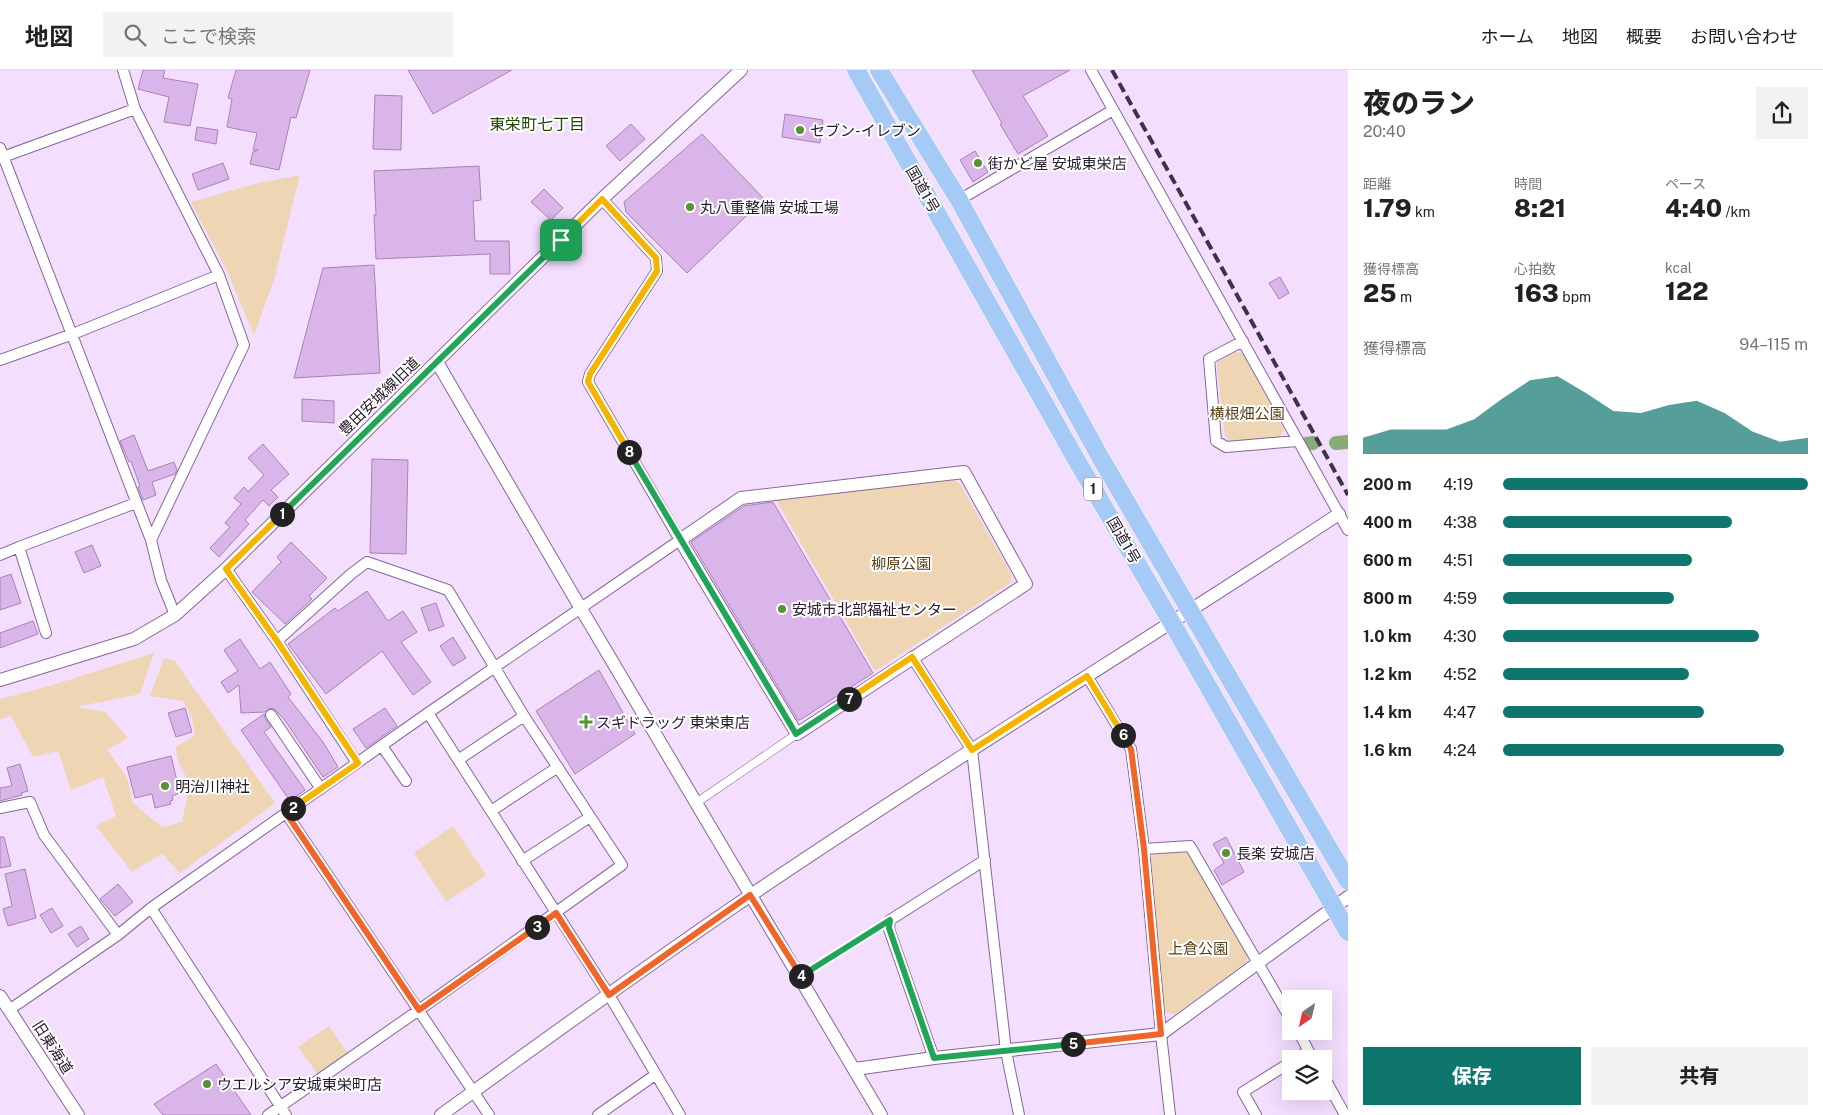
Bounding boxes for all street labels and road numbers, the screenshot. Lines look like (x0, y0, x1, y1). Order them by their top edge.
street label: 国道1号 (903, 163, 943, 215)
street label: 豊田安城線旧道 (335, 353, 423, 439)
road number: 1 (1084, 478, 1102, 500)
street label: 国道1号 (1104, 514, 1144, 566)
street label: 旧東海道 (30, 1017, 76, 1077)

